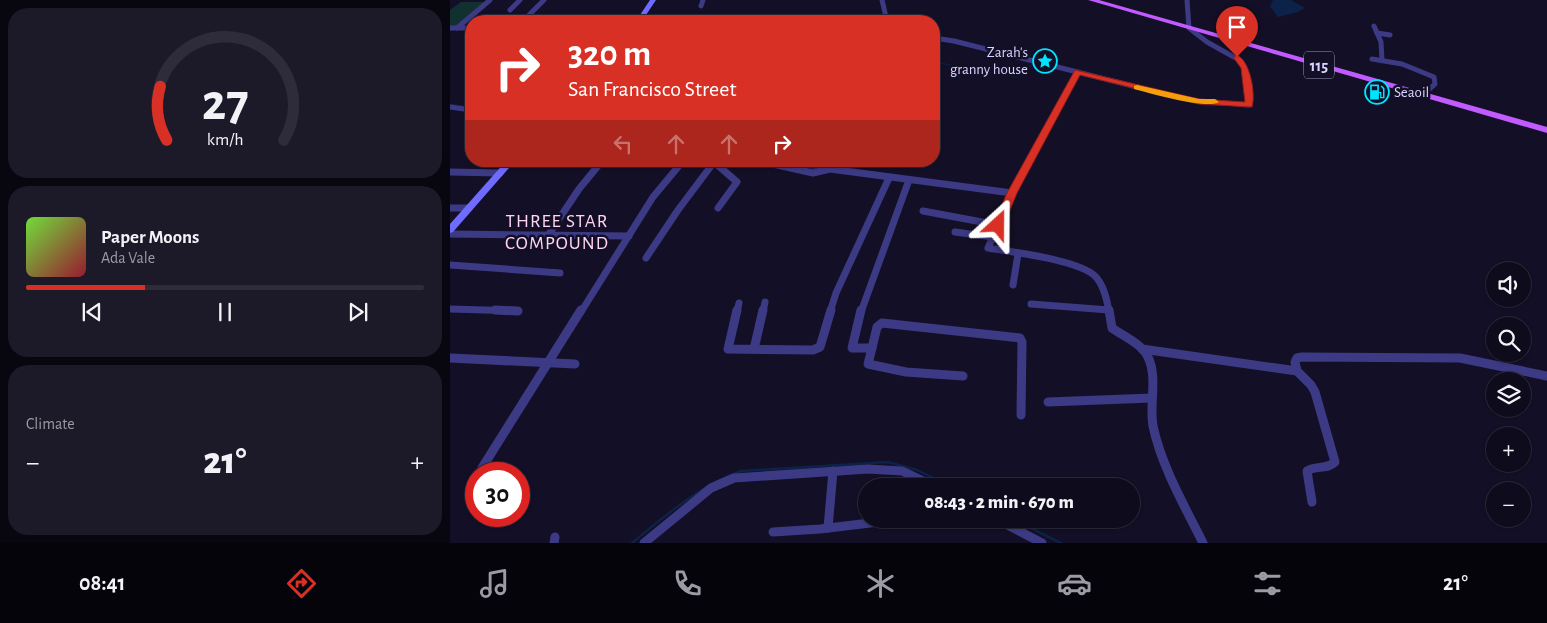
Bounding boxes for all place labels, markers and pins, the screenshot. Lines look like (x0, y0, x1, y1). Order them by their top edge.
pin (1216, 6, 1258, 57)
place label: Zarah's granny house (950, 45, 1028, 77)
place icon: Zarah's granny house (1032, 48, 1058, 74)
fuel station icon: Seaoil (1364, 79, 1390, 105)
place label: Seaoil (1394, 85, 1429, 100)

